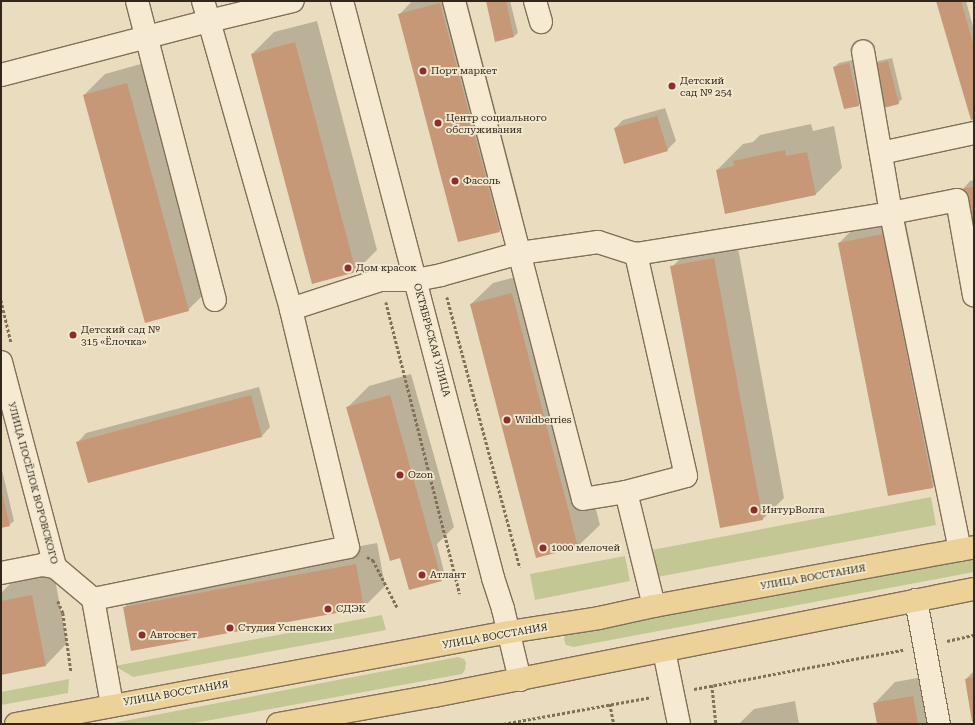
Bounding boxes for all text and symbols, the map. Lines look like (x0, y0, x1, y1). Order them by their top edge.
place label: Порт маркет (431, 65, 497, 77)
marker: Порт маркет (418, 66, 428, 76)
place label: Детский сад № 254 (680, 74, 732, 98)
marker: Детский сад № 254 (667, 81, 677, 91)
place label: Центр социального обслуживания (446, 111, 547, 134)
marker: Центр социального обслуживания (433, 118, 443, 128)
place label: Фасоль (463, 175, 500, 187)
marker: Фасоль (450, 176, 460, 186)
place label: Дом красок (356, 262, 417, 274)
marker: Дом красок (343, 263, 353, 273)
street label: ОКТЯБРЬСКАЯ УЛИЦА (411, 282, 453, 398)
place label: Детский сад № 315 «Ёлочка» (81, 323, 160, 346)
marker: Детский сад № 315 «Ёлочка» (68, 330, 78, 340)
street label: УЛИЦА ПОСЁЛОК ВОРОВСКОГО (6, 401, 60, 565)
place label: Wildberries (515, 414, 571, 426)
marker: Wildberries (502, 415, 512, 425)
place label: Ozon (408, 469, 433, 481)
marker: Ozon (395, 470, 405, 480)
place label: ИнтурВолга (762, 504, 825, 516)
marker: ИнтурВолга (749, 505, 759, 515)
place label: 1000 мелочей (551, 542, 620, 554)
marker: 1000 мелочей (538, 543, 548, 553)
street label: УЛИЦА ВОССТАНИЯ (759, 562, 867, 592)
place label: Атлант (430, 569, 466, 581)
marker: Атлант (417, 570, 427, 580)
place label: СДЭК (336, 603, 366, 615)
marker: СДЭК (323, 604, 333, 614)
street label: УЛИЦА ВОССТАНИЯ (441, 621, 549, 651)
place label: Студия Успенских (238, 622, 332, 634)
marker: Студия Успенских (225, 623, 235, 633)
place label: Автосвет (150, 629, 197, 641)
marker: Автосвет (137, 630, 147, 640)
street label: УЛИЦА ВОССТАНИЯ (122, 678, 230, 708)

